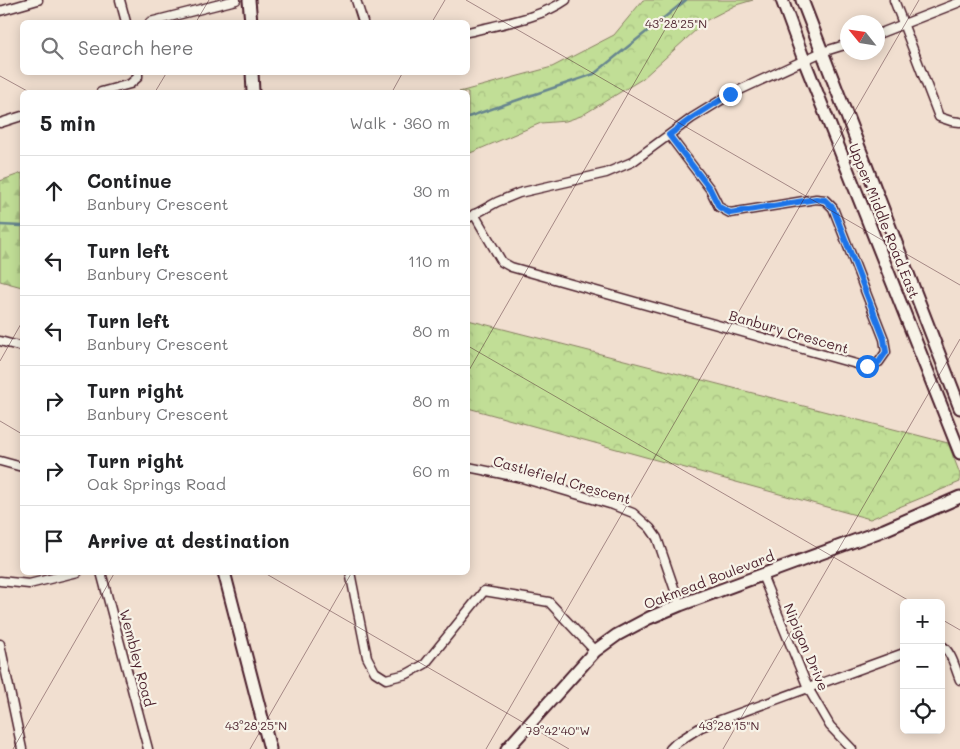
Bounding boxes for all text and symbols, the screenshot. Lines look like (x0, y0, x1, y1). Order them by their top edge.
text: 43°28'25"N (645, 15, 707, 31)
north arrow (840, 15, 885, 60)
search box (20, 20, 470, 75)
icon: search (38, 34, 66, 62)
text: Search here (78, 35, 194, 60)
route end (719, 83, 742, 106)
text: 5 min (40, 109, 96, 136)
text: Walk · 360 m (349, 112, 450, 133)
street label: Upper Middle Road East (845, 140, 924, 301)
text: Continue (87, 168, 172, 193)
icon: ahead (40, 177, 68, 205)
text: 30 m (413, 180, 450, 201)
text: Banbury Crescent (87, 193, 229, 214)
text: Turn left (87, 238, 170, 263)
icon: left (40, 247, 68, 275)
text: 110 m (408, 250, 450, 271)
text: Banbury Crescent (87, 263, 229, 284)
street label: Banbury Crescent (727, 305, 851, 358)
text: Turn left (87, 308, 170, 333)
icon: left (40, 317, 68, 345)
text: 80 m (413, 320, 450, 341)
text: Banbury Crescent (87, 333, 229, 354)
route start (856, 355, 879, 378)
text: Turn right (87, 378, 184, 403)
icon: right (40, 387, 68, 415)
text: 80 m (413, 390, 450, 411)
text: Banbury Crescent (87, 403, 229, 424)
text: Turn right (87, 448, 184, 473)
street label: Castlefield Crescent (491, 451, 633, 508)
icon: right (40, 457, 68, 485)
text: 60 m (413, 460, 450, 481)
text: Oak Springs Road (87, 473, 226, 494)
icon: arrive (40, 527, 68, 555)
text: Arrive at destination (87, 528, 290, 553)
street label: Oakmead Boulevard (641, 546, 777, 613)
map controls (900, 599, 945, 734)
button: + (900, 599, 945, 644)
street label: Nipigon Drive (780, 600, 833, 693)
street label: Wembley Road (115, 607, 160, 709)
button: − (900, 644, 945, 689)
button: locate (900, 689, 945, 734)
text: 43°28'25"N (225, 717, 287, 733)
text: 43°28'15"N (699, 717, 759, 733)
text: 79°42'40"W (526, 722, 590, 738)

